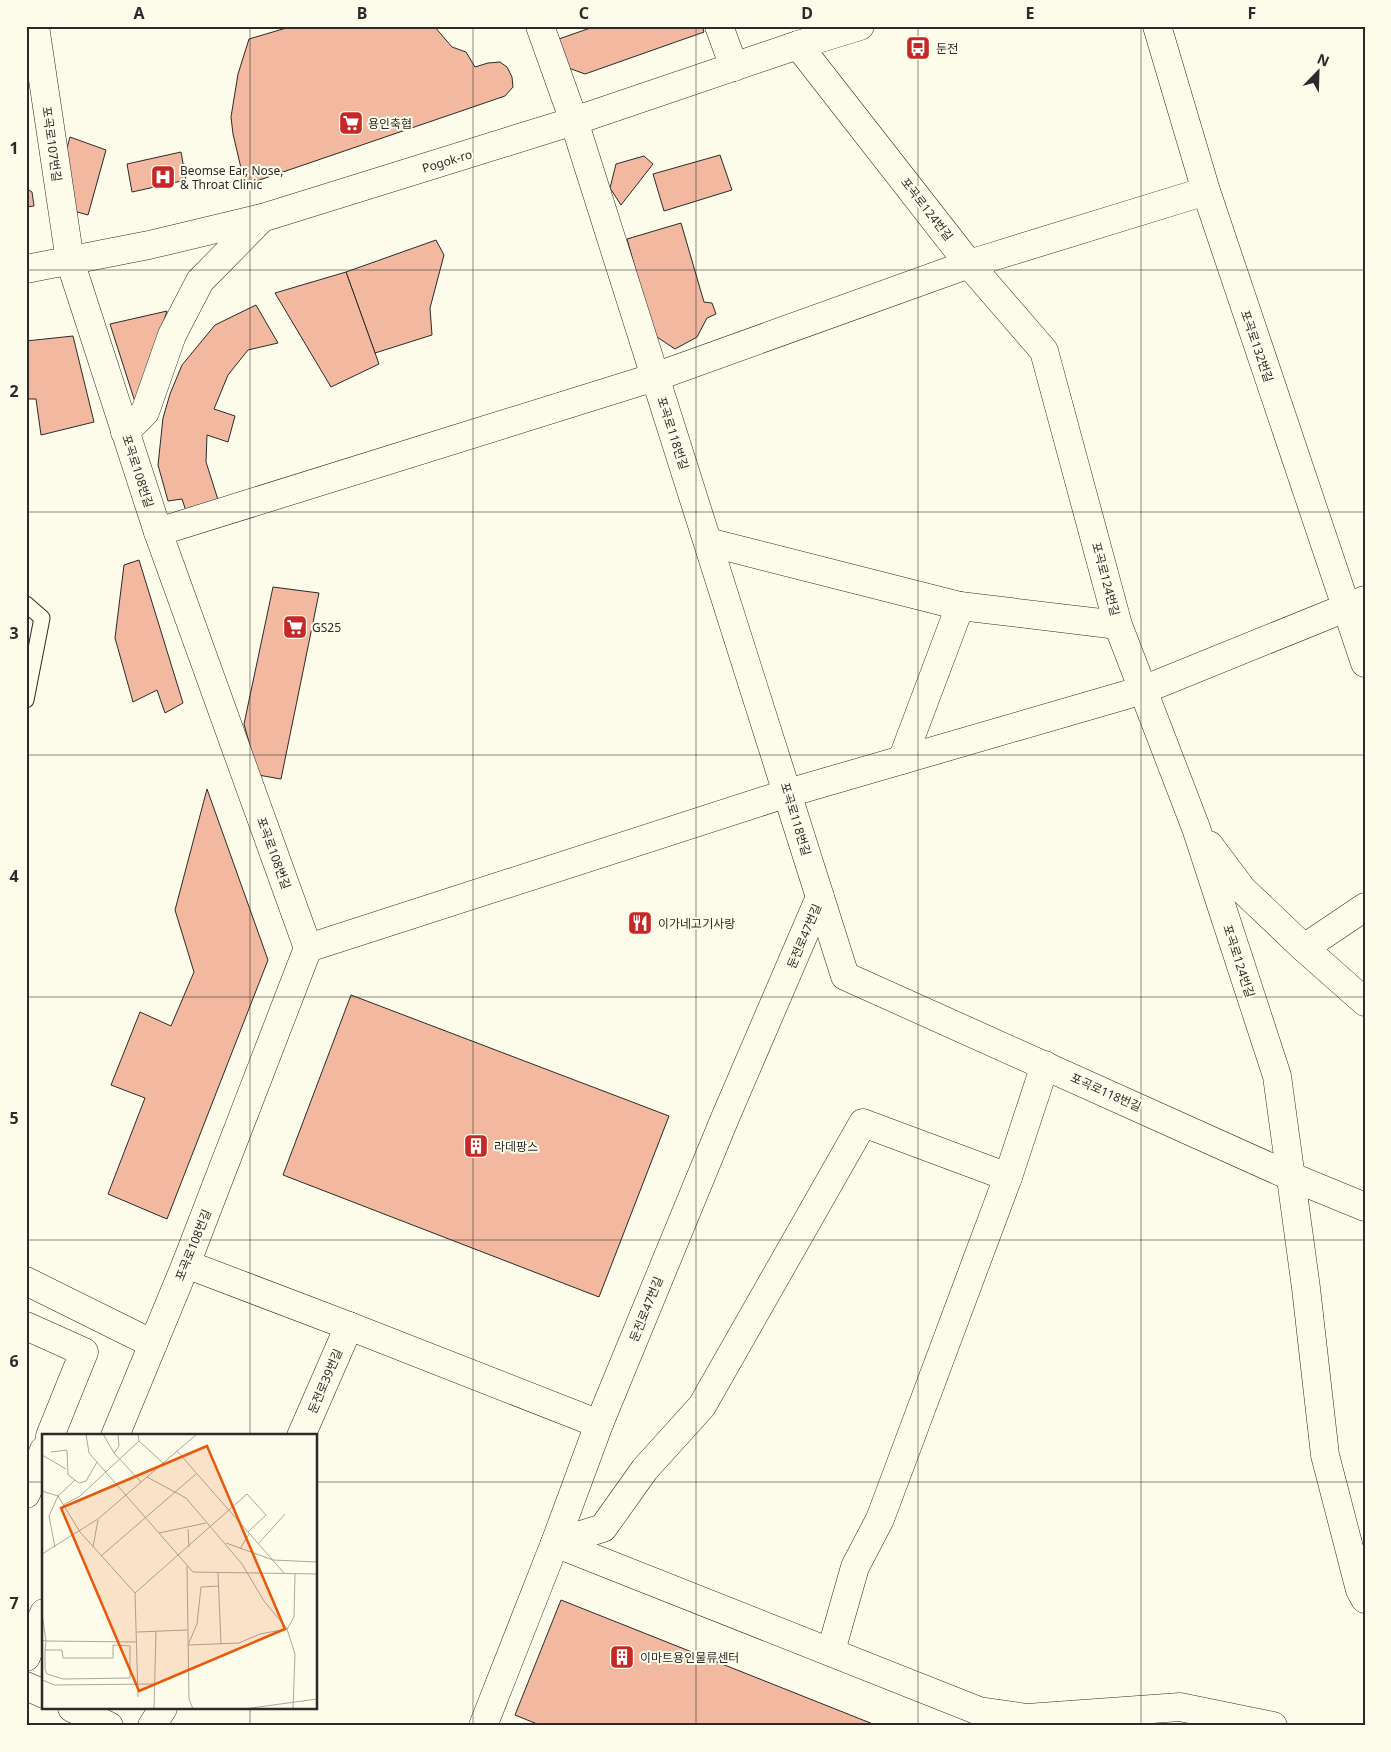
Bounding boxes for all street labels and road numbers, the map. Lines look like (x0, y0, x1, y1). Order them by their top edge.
street label: 포곡로107번길 (38, 105, 66, 183)
street label: Pogok-ro (420, 145, 474, 177)
street label: 포곡로124번길 (897, 174, 957, 244)
street label: 포곡로132번길 (1237, 307, 1277, 385)
street label: 포곡로118번길 (653, 394, 693, 472)
street label: 포곡로108번길 (118, 432, 158, 510)
street label: 포곡로124번길 (1088, 540, 1124, 618)
street label: 포곡로118번길 (777, 780, 815, 858)
street label: 포곡로108번길 (253, 814, 295, 892)
street label: 둔전로47번길 (783, 901, 825, 971)
street label: 포곡로124번길 (1219, 922, 1259, 1000)
street label: 포곡로118번길 (1068, 1069, 1144, 1115)
street label: 포곡로108번길 (171, 1207, 215, 1283)
street label: 둔전로47번길 (625, 1274, 667, 1344)
street label: 둔전로39번길 (304, 1346, 346, 1416)

